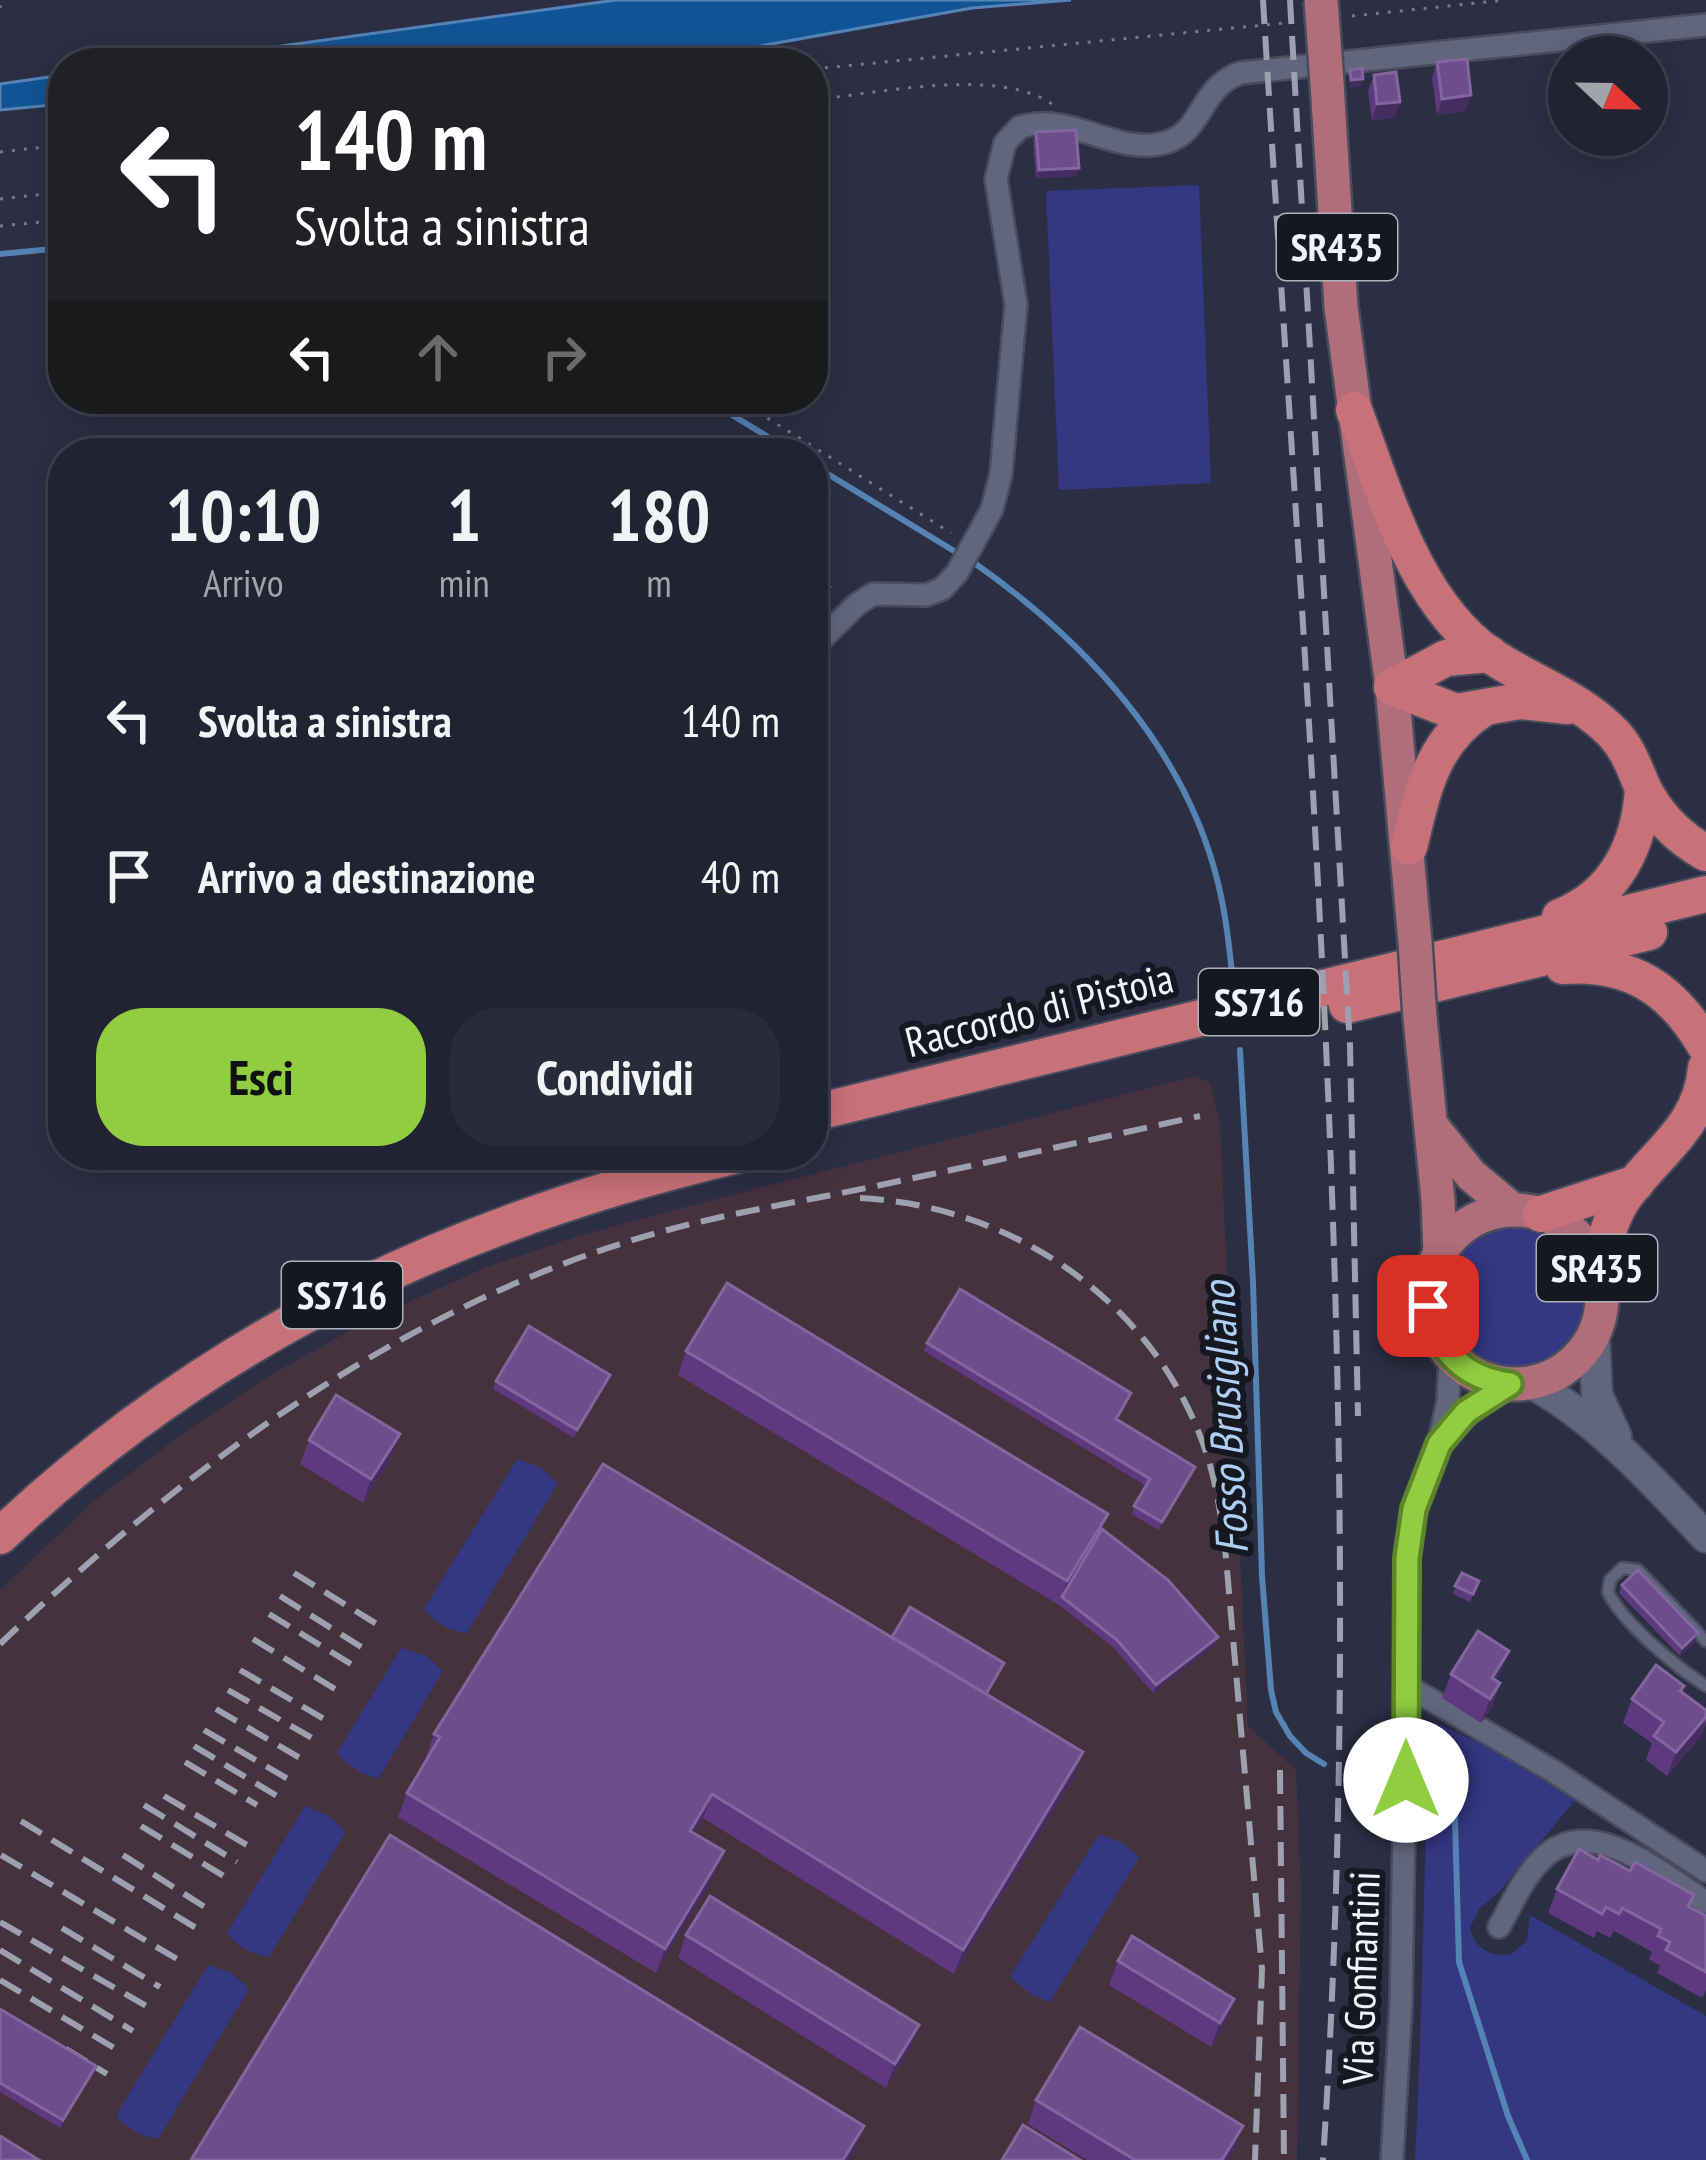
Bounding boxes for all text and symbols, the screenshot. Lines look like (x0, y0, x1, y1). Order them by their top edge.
north arrow (1548, 36, 1668, 156)
map controls (1548, 36, 1668, 156)
text: 140 m (294, 84, 487, 193)
icon: left (96, 96, 252, 252)
text: Svolta a sinistra (294, 190, 590, 260)
road number: SR435 (1277, 214, 1397, 280)
icon: left (279, 324, 345, 390)
icon: ahead (405, 324, 471, 390)
icon: right (531, 324, 597, 390)
text: 10:10 (166, 468, 321, 561)
text: 1 (447, 468, 481, 561)
text: 180 (607, 468, 710, 561)
text: Arrivo (203, 557, 284, 608)
text: min (439, 557, 490, 608)
text: m (646, 557, 672, 608)
icon: left (96, 687, 162, 753)
text: Svolta a sinistra (198, 691, 452, 749)
text: 140 m (680, 691, 780, 749)
icon: arrive (96, 843, 162, 909)
text: Arrivo a destinazione (198, 847, 536, 905)
text: 40 m (701, 847, 780, 905)
street label: Raccordo di Pistoia (899, 950, 1178, 1069)
road number: SS716 (1199, 969, 1319, 1035)
button: Esci (96, 1008, 426, 1146)
button: Condividi (450, 1008, 780, 1146)
road number: SR435 (1537, 1235, 1657, 1301)
pin (1377, 1255, 1479, 1357)
road number: SS716 (282, 1262, 402, 1328)
icon: arrive (1395, 1273, 1461, 1339)
water label: Fosso Brusigliano (1188, 1277, 1260, 1556)
position arrow (1343, 1717, 1469, 1843)
street label: Via Gonfiantini (1329, 1870, 1392, 2087)

